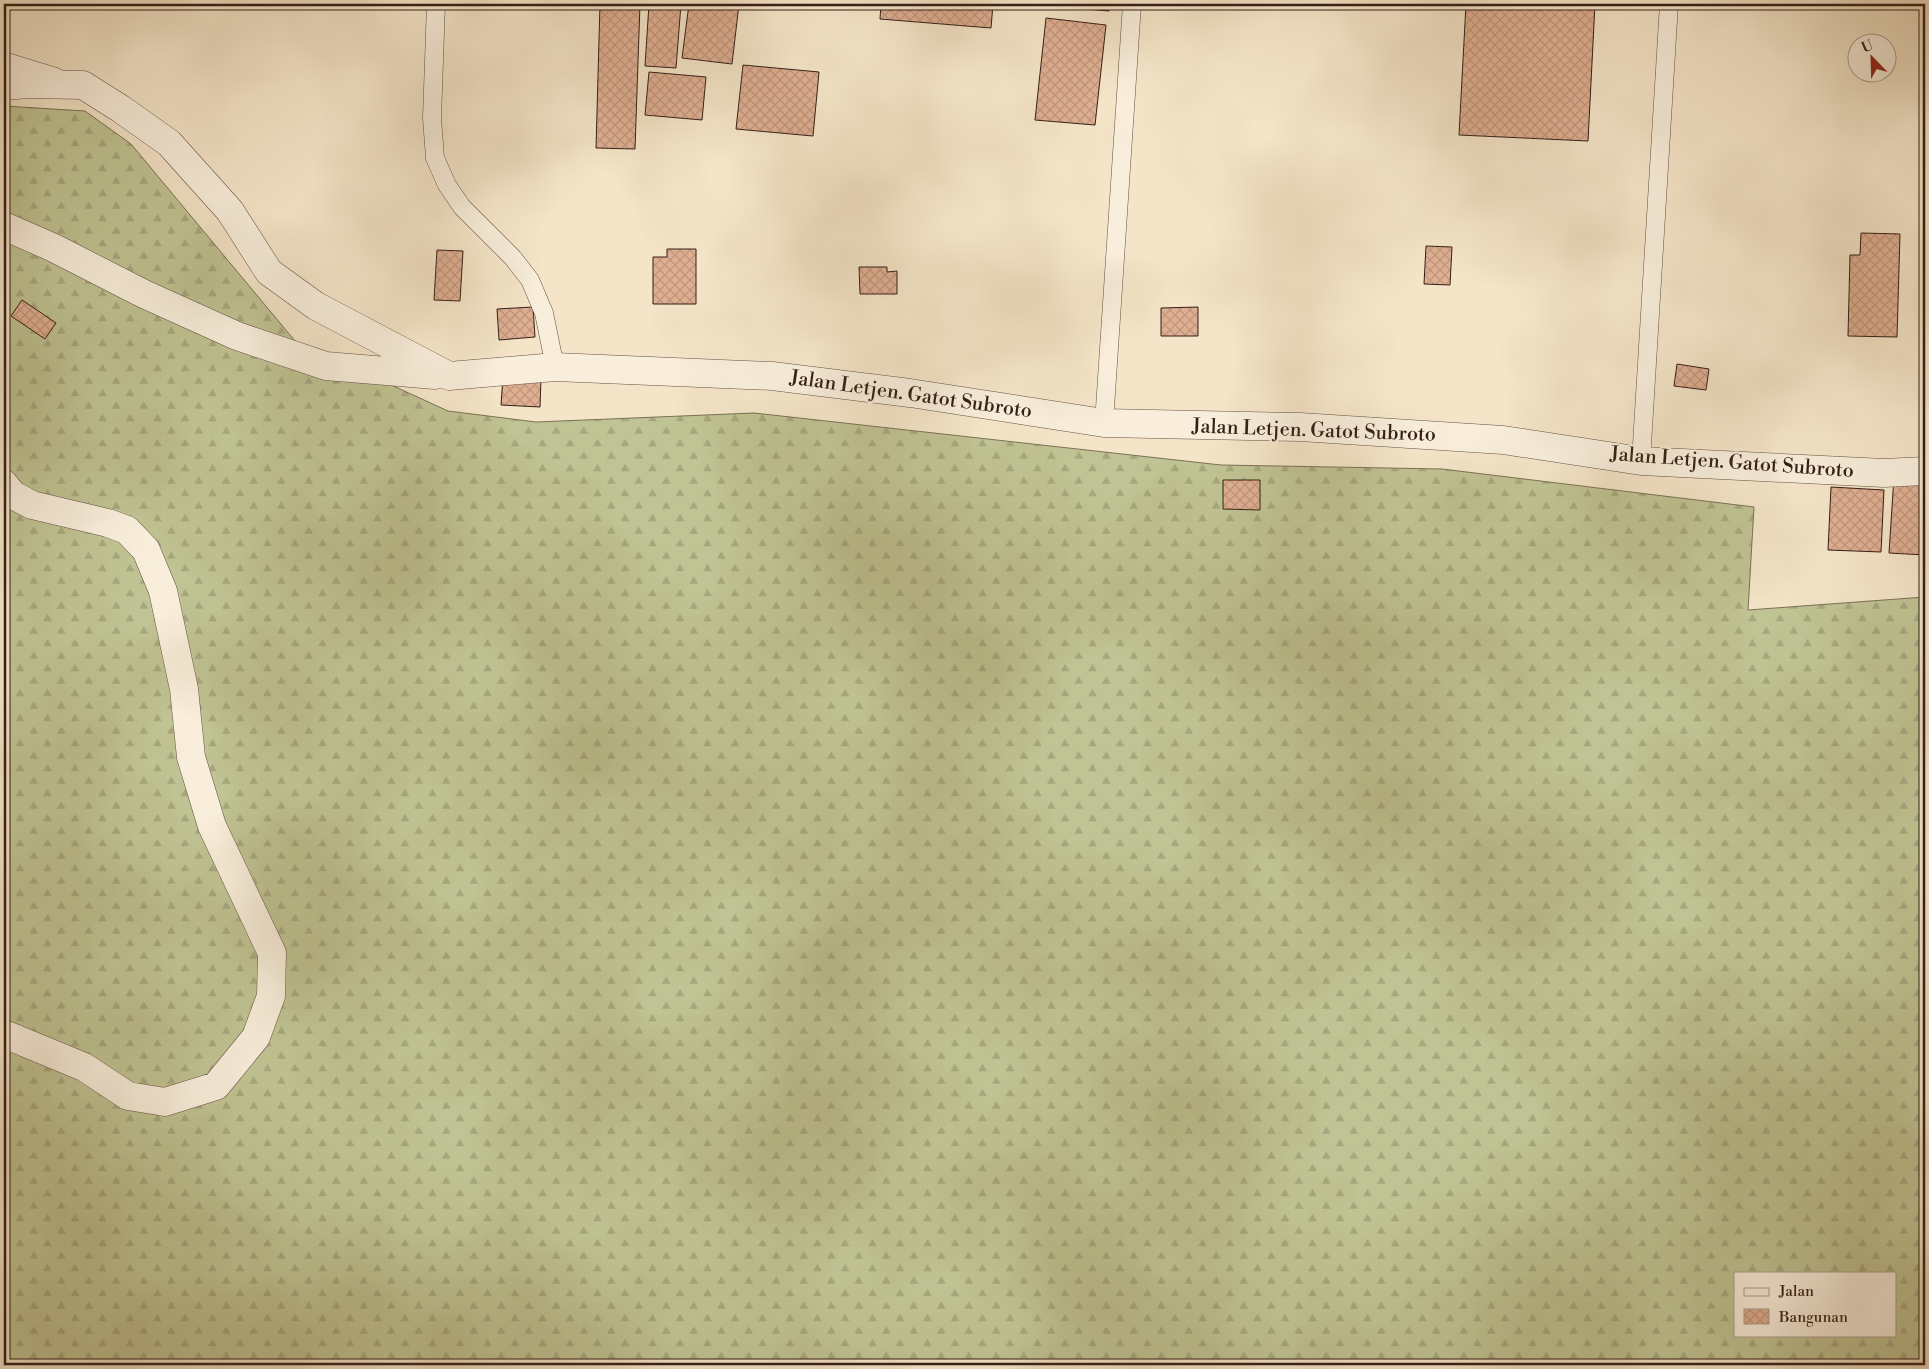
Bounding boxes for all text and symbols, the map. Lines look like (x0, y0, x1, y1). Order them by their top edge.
north arrow (1846, 32, 1896, 82)
text: U (1859, 36, 1876, 57)
street label: Jalan Letjen. Gatot Subroto (787, 365, 1034, 424)
street label: Jalan Letjen. Gatot Subroto (1191, 414, 1436, 448)
street label: Jalan Letjen. Gatot Subroto (1608, 442, 1855, 484)
legend (1734, 1272, 1896, 1336)
text: Jalan (1778, 1282, 1814, 1301)
text: Bangunan (1778, 1308, 1848, 1327)

